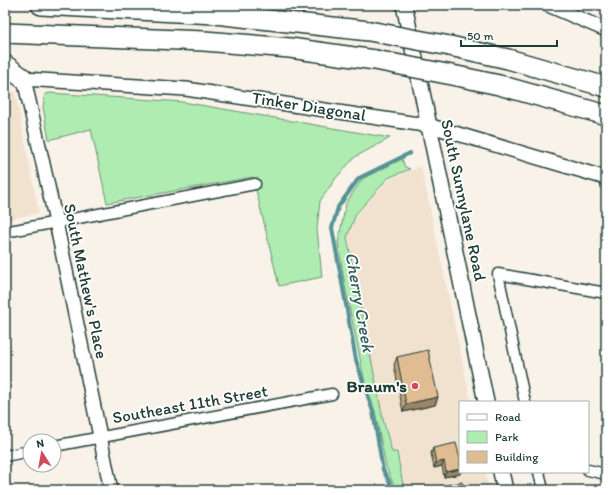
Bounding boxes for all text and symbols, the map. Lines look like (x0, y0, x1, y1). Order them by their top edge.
scale bar (461, 22, 557, 48)
text: 50 m (467, 29, 493, 43)
street label: Tinker Diagonal (250, 87, 368, 125)
street label: South Sunnylane Road (437, 117, 491, 283)
street label: South Mathew's Place (60, 202, 112, 360)
water label: Cherry Creek (340, 250, 380, 355)
place label: Braum's (347, 376, 407, 396)
street label: Southeast 11th Street (111, 380, 269, 428)
marker: Braum's (410, 381, 420, 391)
legend (459, 401, 589, 473)
text: Road (495, 410, 521, 424)
text: Park (495, 430, 519, 444)
north arrow (22, 433, 62, 473)
text: N (35, 437, 45, 451)
text: Building (495, 450, 539, 464)

